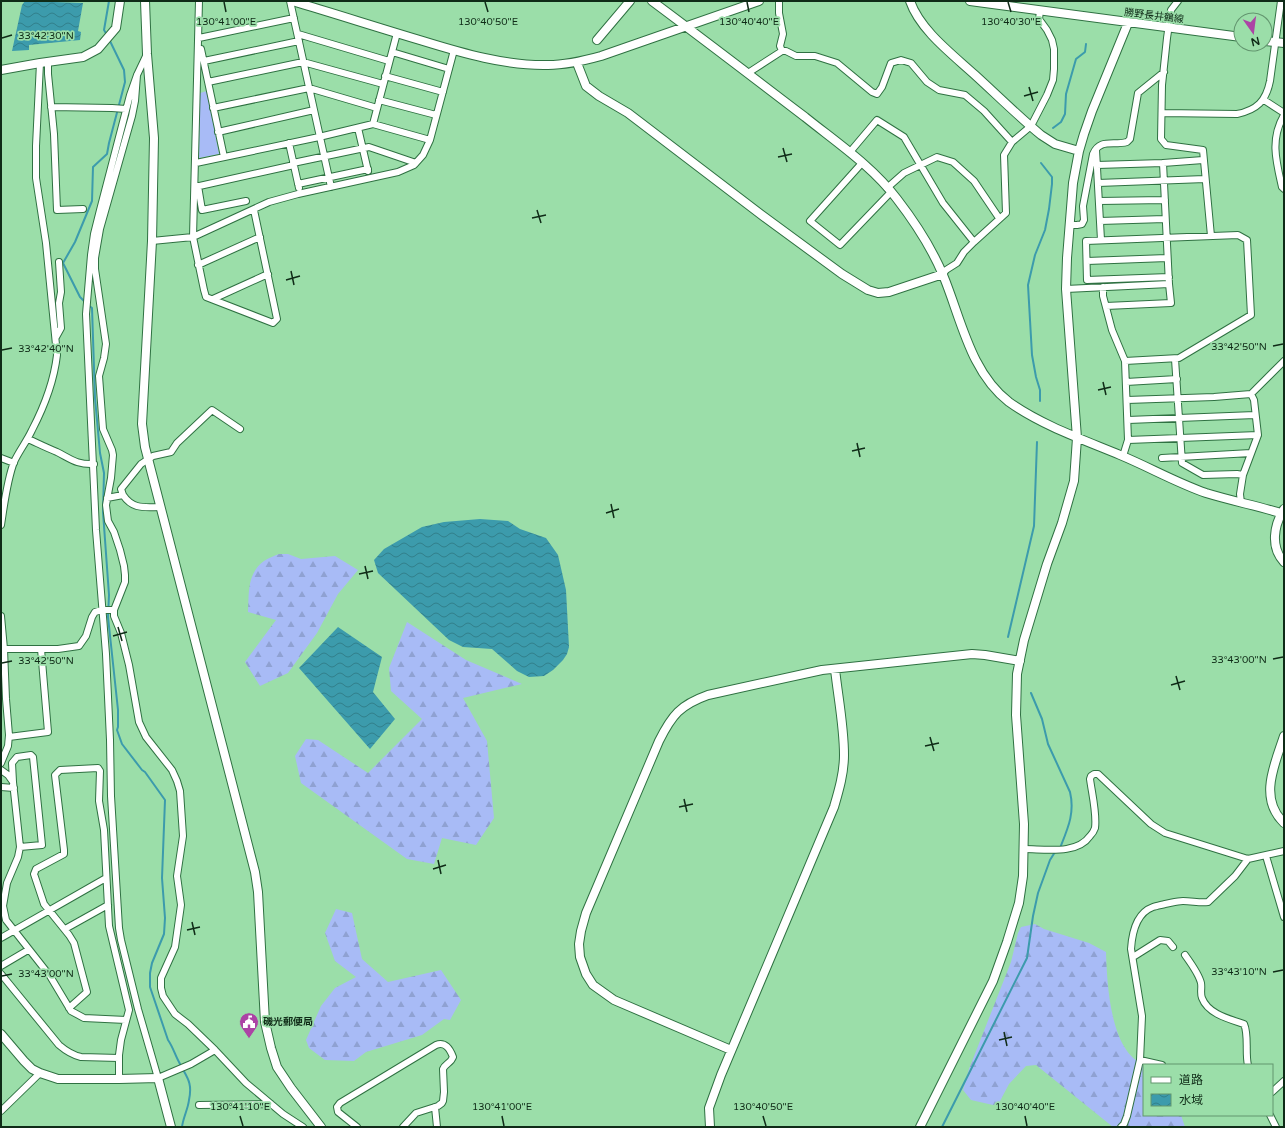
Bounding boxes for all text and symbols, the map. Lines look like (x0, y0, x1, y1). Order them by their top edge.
street label: 勝野長井鶴線 (1123, 6, 1185, 26)
north arrow (1233, 12, 1273, 52)
text: 130°41'00"E (196, 16, 256, 28)
text: 130°40'50"E (458, 16, 518, 28)
text: 130°40'40"E (719, 16, 779, 28)
text: 130°40'30"E (981, 16, 1041, 28)
text: 33°42'30"N (18, 30, 74, 42)
text: N (1249, 34, 1261, 49)
text: 33°42'50"N (1211, 341, 1267, 353)
text: 33°42'40"N (18, 343, 74, 355)
text: 33°43'00"N (1211, 654, 1267, 666)
text: 33°42'50"N (18, 655, 74, 667)
text: 33°43'10"N (1211, 966, 1267, 978)
text: 33°43'00"N (18, 968, 74, 980)
public building icon: 磯光郵便局 (238, 1011, 260, 1039)
place label: 磯光郵便局 (263, 1016, 313, 1028)
legend (1143, 1064, 1273, 1116)
text: 道路 (1179, 1073, 1203, 1087)
text: 水域 (1179, 1093, 1203, 1107)
text: 130°41'10"E (210, 1101, 270, 1113)
text: 130°41'00"E (472, 1101, 532, 1113)
text: 130°40'50"E (733, 1101, 793, 1113)
text: 130°40'40"E (995, 1101, 1055, 1113)

